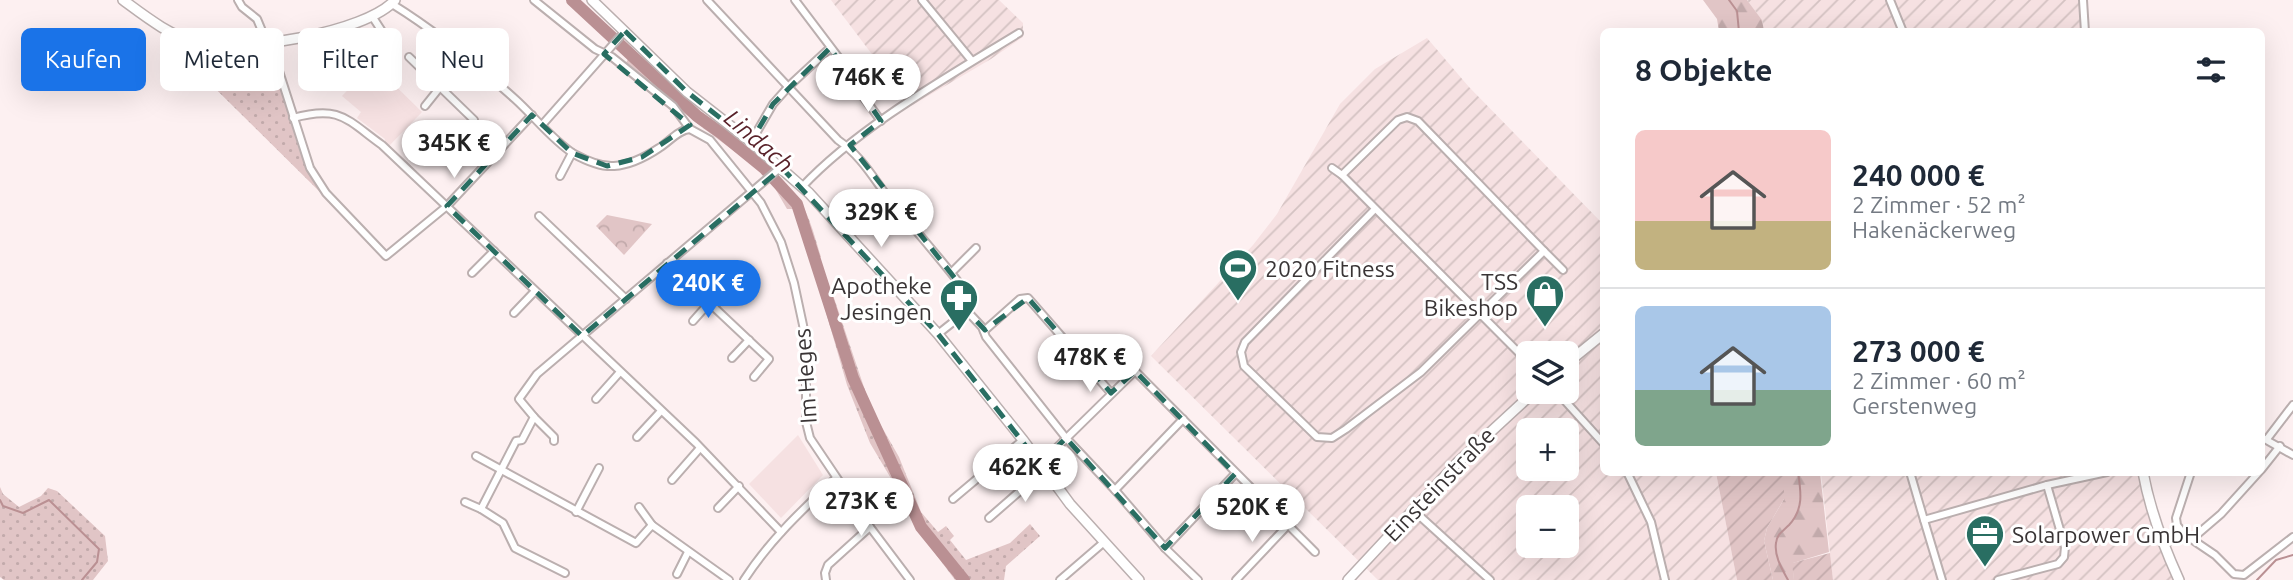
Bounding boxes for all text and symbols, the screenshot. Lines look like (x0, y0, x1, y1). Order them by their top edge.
chip: Kaufen (21, 28, 146, 91)
chip: Mieten (160, 28, 284, 91)
chip: Filter (298, 28, 402, 91)
chip: Neu (416, 28, 509, 91)
icon: filters (2192, 51, 2230, 89)
text: 8 Objekte (1635, 53, 1773, 87)
pin: 746K € (811, 54, 925, 114)
text: 746K € (832, 64, 904, 89)
water label: Lindach (719, 104, 799, 178)
pin: 345K € (397, 120, 511, 180)
text: 345K € (418, 130, 490, 155)
icon: home (1691, 158, 1775, 242)
text: 240 000 € (1852, 158, 1985, 192)
pin: 329K € (824, 190, 938, 249)
text: 2 Zimmer · 52 m² (1852, 192, 2026, 217)
text: 329K € (845, 199, 917, 224)
text: Hakenäckerweg (1852, 217, 2016, 242)
sports icon: 2020 Fitness (1217, 247, 1259, 302)
place label: 2020 Fitness (1265, 256, 1395, 281)
pin: 240K € (651, 260, 765, 320)
place label: TSS Bikeshop (1424, 269, 1518, 320)
text: 240K € (672, 270, 744, 295)
place label: Apotheke Jesingen (831, 273, 932, 324)
shop icon: TSS Bikeshop (1524, 273, 1566, 328)
pharmacy icon: Apotheke Jesingen (938, 277, 980, 332)
street label: Im Heges (789, 327, 821, 425)
pin: 478K € (1033, 334, 1147, 394)
icon: home (1691, 334, 1775, 418)
text: 273 000 € (1852, 334, 1985, 368)
map controls (1516, 341, 1579, 558)
button: layers (1516, 341, 1579, 404)
text: 478K € (1054, 344, 1126, 369)
text: 2 Zimmer · 60 m² (1852, 368, 2026, 393)
text: Gerstenweg (1852, 393, 1977, 418)
button: + (1516, 418, 1579, 481)
street label: Einsteinstraße (1379, 422, 1499, 546)
pin: 462K € (968, 444, 1082, 504)
text: 462K € (989, 454, 1061, 479)
pin: 273K € (804, 478, 918, 538)
pin: 520K € (1195, 484, 1309, 544)
text: 273K € (825, 488, 897, 513)
text: 520K € (1216, 494, 1288, 519)
button: − (1516, 495, 1579, 558)
office icon: Solarpower GmbH (1964, 513, 2006, 568)
place label: Solarpower GmbH (2012, 522, 2200, 547)

